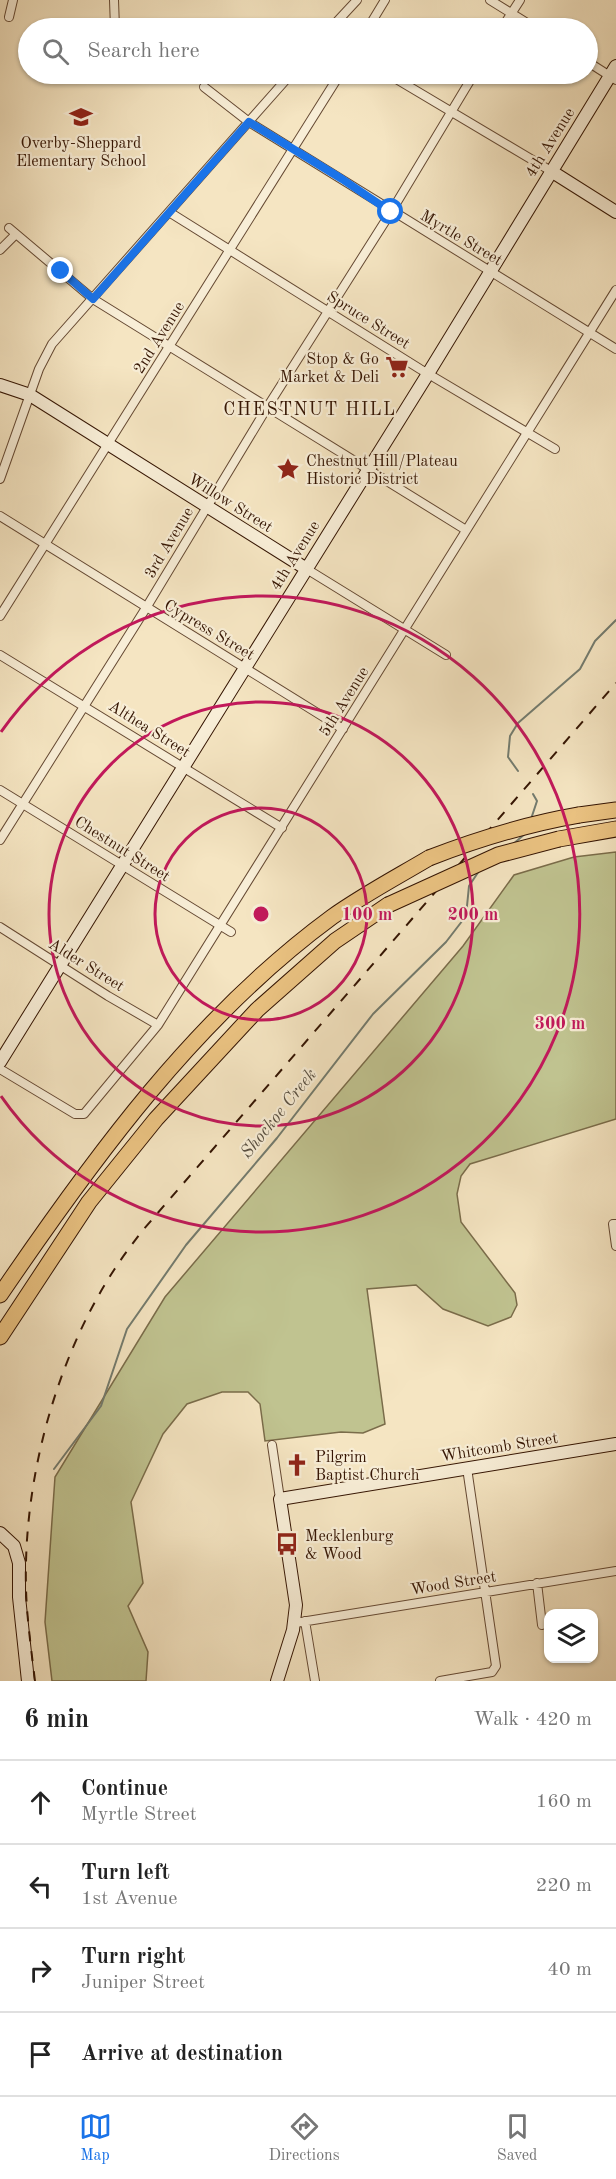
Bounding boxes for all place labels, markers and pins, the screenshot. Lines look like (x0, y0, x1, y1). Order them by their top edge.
school or university icon: Overby-Sheppard Elementary School (68, 104, 94, 130)
place label: Overby-Sheppard Elementary School (16, 136, 146, 170)
place label: Stop & Go Market & Deli (280, 352, 379, 386)
supermarket icon: Stop & Go Market & Deli (384, 354, 410, 380)
place label: Chestnut Hill/Plateau Historic District (306, 454, 458, 488)
place icon: Chestnut Hill/Plateau Historic District (275, 456, 301, 482)
centre of rings (251, 904, 271, 924)
place label: Pilgrim Baptist Church (315, 1450, 420, 1484)
church icon: Pilgrim Baptist Church (284, 1452, 310, 1478)
place label: Mecklenburg & Wood (305, 1529, 394, 1563)
bus stop icon: Mecklenburg & Wood (274, 1531, 300, 1557)

